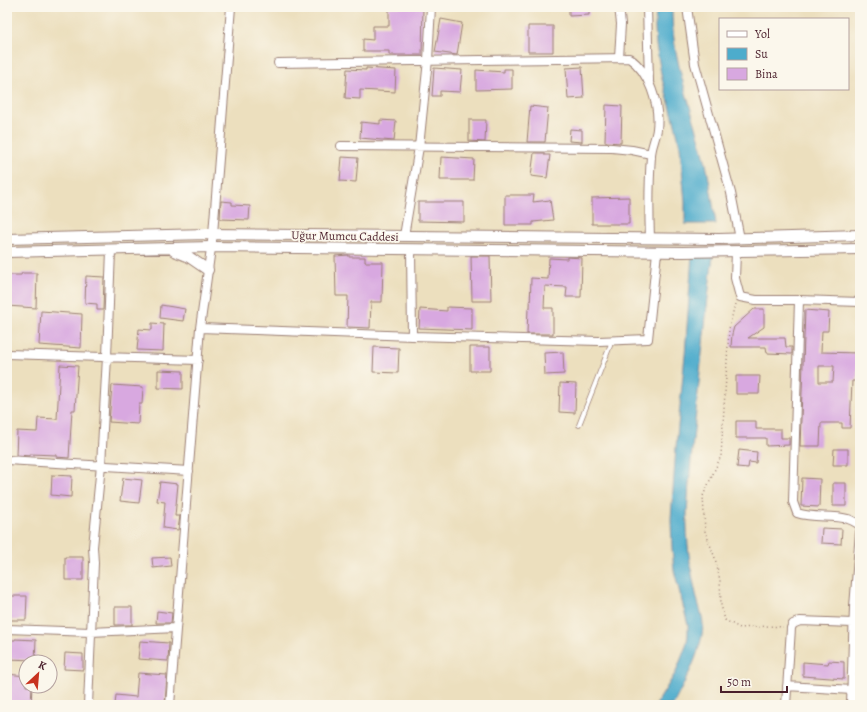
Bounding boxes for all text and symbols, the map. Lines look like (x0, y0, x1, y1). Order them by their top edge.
legend (719, 18, 849, 90)
text: Yol (754, 26, 770, 42)
text: Su (755, 46, 768, 62)
text: Bina (755, 66, 778, 82)
street label: Uğur Mumcu Caddesi (291, 227, 399, 245)
north arrow (18, 654, 58, 694)
text: K (36, 657, 49, 674)
scale bar (721, 668, 787, 694)
text: 50 m (727, 674, 751, 690)

